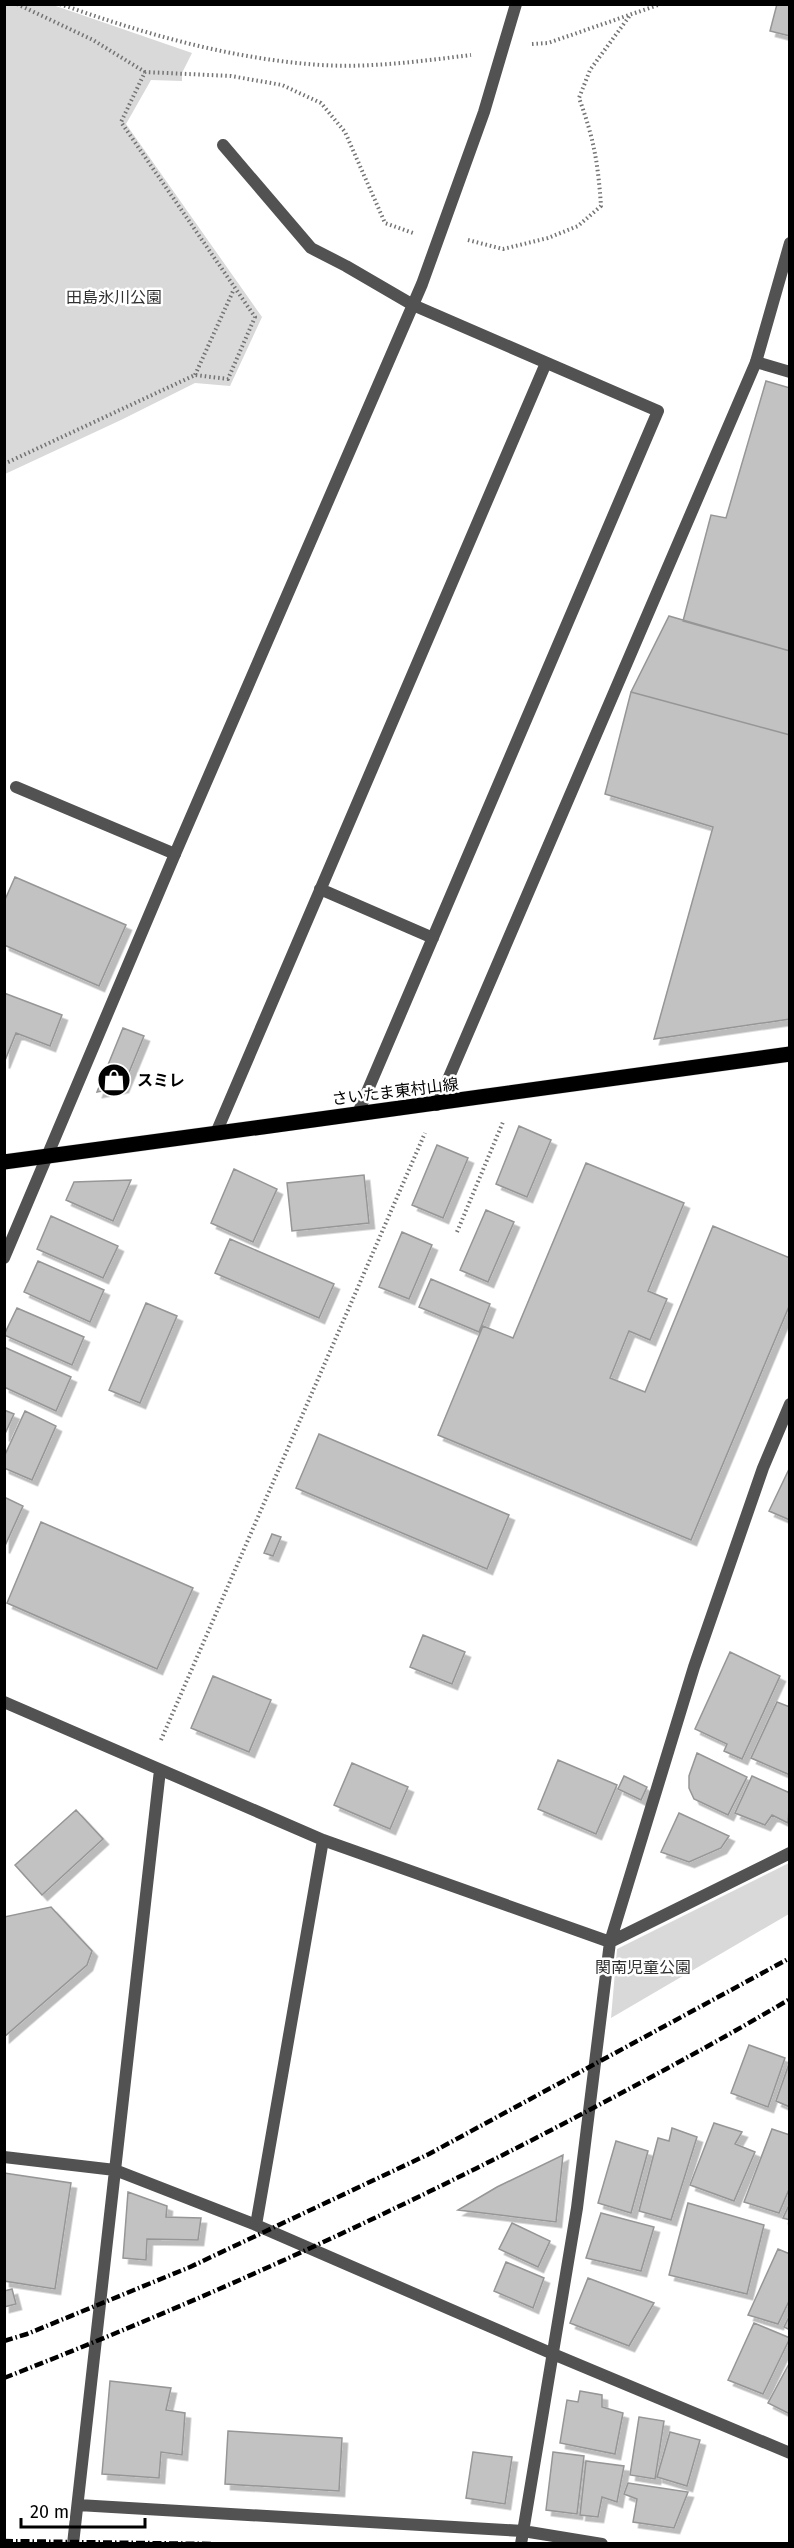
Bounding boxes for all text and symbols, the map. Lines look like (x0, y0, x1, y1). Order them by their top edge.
park label: 田島氷川公園 (66, 288, 162, 307)
shop icon: スミレ (96, 1062, 132, 1098)
place label: スミレ (137, 1071, 185, 1090)
street label: さいたま東村山線 (331, 1074, 460, 1109)
park label: 関南児童公園 (595, 1958, 691, 1977)
scale bar (21, 2491, 146, 2529)
text: 20 m (30, 2501, 69, 2523)

